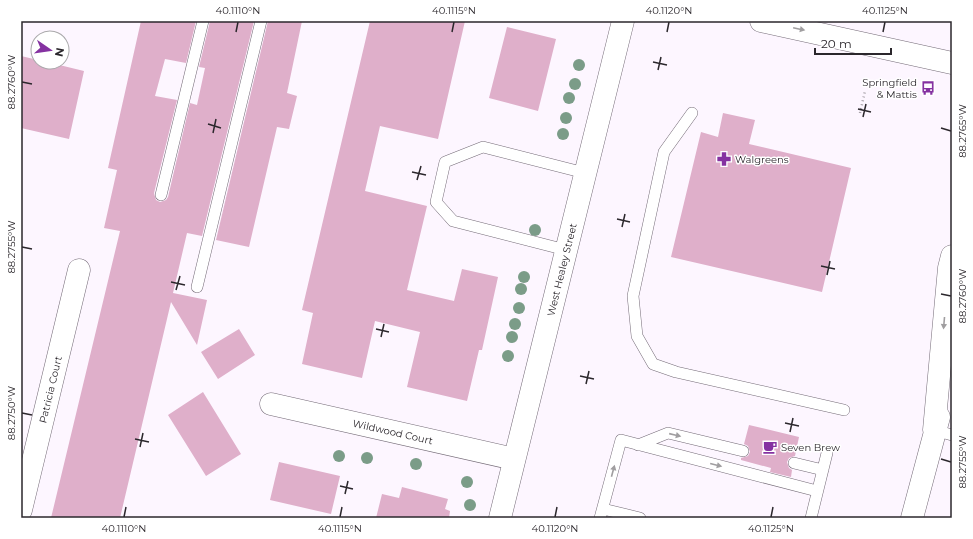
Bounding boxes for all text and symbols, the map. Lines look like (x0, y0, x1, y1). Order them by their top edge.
text: 40.1110°N (216, 4, 260, 17)
text: 40.1115°N (432, 4, 476, 17)
text: 40.1120°N (646, 4, 692, 17)
text: 40.1125°N (862, 4, 908, 17)
one-way arrow (793, 27, 805, 33)
north arrow (30, 30, 70, 70)
scale bar (815, 30, 891, 56)
text: 20 m (821, 36, 852, 51)
text: N (52, 46, 68, 58)
text: 88.2760°W (5, 55, 18, 109)
place label: Springfield & Mattis (862, 76, 917, 101)
bus stop icon: Springfield & Mattis (920, 80, 936, 96)
text: 88.2765°W (956, 104, 969, 158)
pharmacy icon: Walgreens (716, 151, 732, 167)
place label: Walgreens (735, 153, 789, 166)
text: 88.2755°W (5, 220, 18, 274)
street label: West Healey Street (544, 222, 579, 317)
text: 88.2760°W (956, 269, 969, 323)
one-way arrow (941, 317, 947, 329)
street label: Patricia Court (36, 355, 64, 424)
text: 88.2750°W (5, 386, 18, 440)
street label: Wildwood Court (352, 416, 434, 447)
one-way arrow (668, 432, 681, 438)
text: 88.2755°W (956, 435, 969, 489)
cafe icon: Seven Brew (762, 439, 778, 455)
place label: Seven Brew (781, 441, 840, 454)
one-way arrow (710, 462, 723, 468)
one-way arrow (610, 465, 616, 477)
text: 40.1110°N (102, 522, 146, 535)
text: 40.1115°N (318, 522, 362, 535)
text: 40.1120°N (532, 522, 578, 535)
text: 40.1125°N (748, 522, 794, 535)

